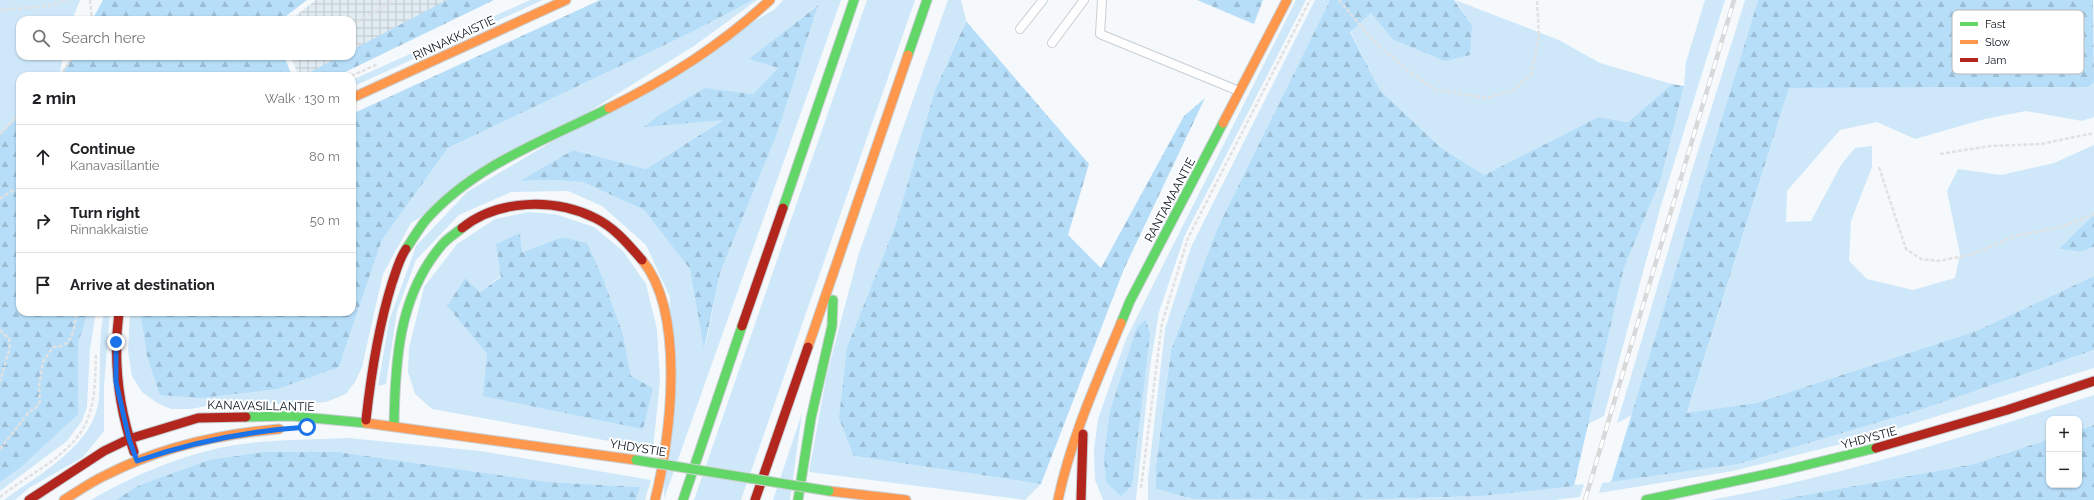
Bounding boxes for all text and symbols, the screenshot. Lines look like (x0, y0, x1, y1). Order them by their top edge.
legend (1952, 10, 2084, 74)
street label: RINNAKKAISTIE (411, 13, 497, 63)
search box (16, 16, 356, 60)
text: Fast (1985, 18, 2006, 31)
icon: search (30, 27, 52, 49)
text: Search here (62, 29, 145, 47)
text: Slow (1985, 36, 2010, 49)
text: Jam (1985, 54, 2006, 67)
text: 2 min (32, 88, 76, 108)
text: Walk · 130 m (265, 91, 340, 106)
text: Continue (70, 140, 135, 158)
icon: ahead (32, 146, 54, 168)
text: 80 m (309, 149, 340, 164)
street label: RANTAMAANTIE (1142, 155, 1198, 245)
text: Kanavasillantie (70, 158, 159, 173)
text: Turn right (70, 204, 140, 222)
icon: right (32, 210, 54, 232)
text: 50 m (310, 213, 340, 228)
text: Rinnakkaistie (70, 222, 148, 237)
icon: arrive (32, 274, 54, 296)
text: Arrive at destination (70, 276, 215, 294)
route end (107, 333, 125, 351)
street label: KANAVASILLANTIE (207, 398, 315, 414)
map controls (2046, 416, 2082, 488)
button: + (2046, 416, 2082, 452)
route start (298, 418, 316, 436)
street label: YHDYSTIE (1840, 424, 1898, 452)
street label: YHDYSTIE (609, 437, 667, 459)
button: − (2046, 452, 2082, 488)

